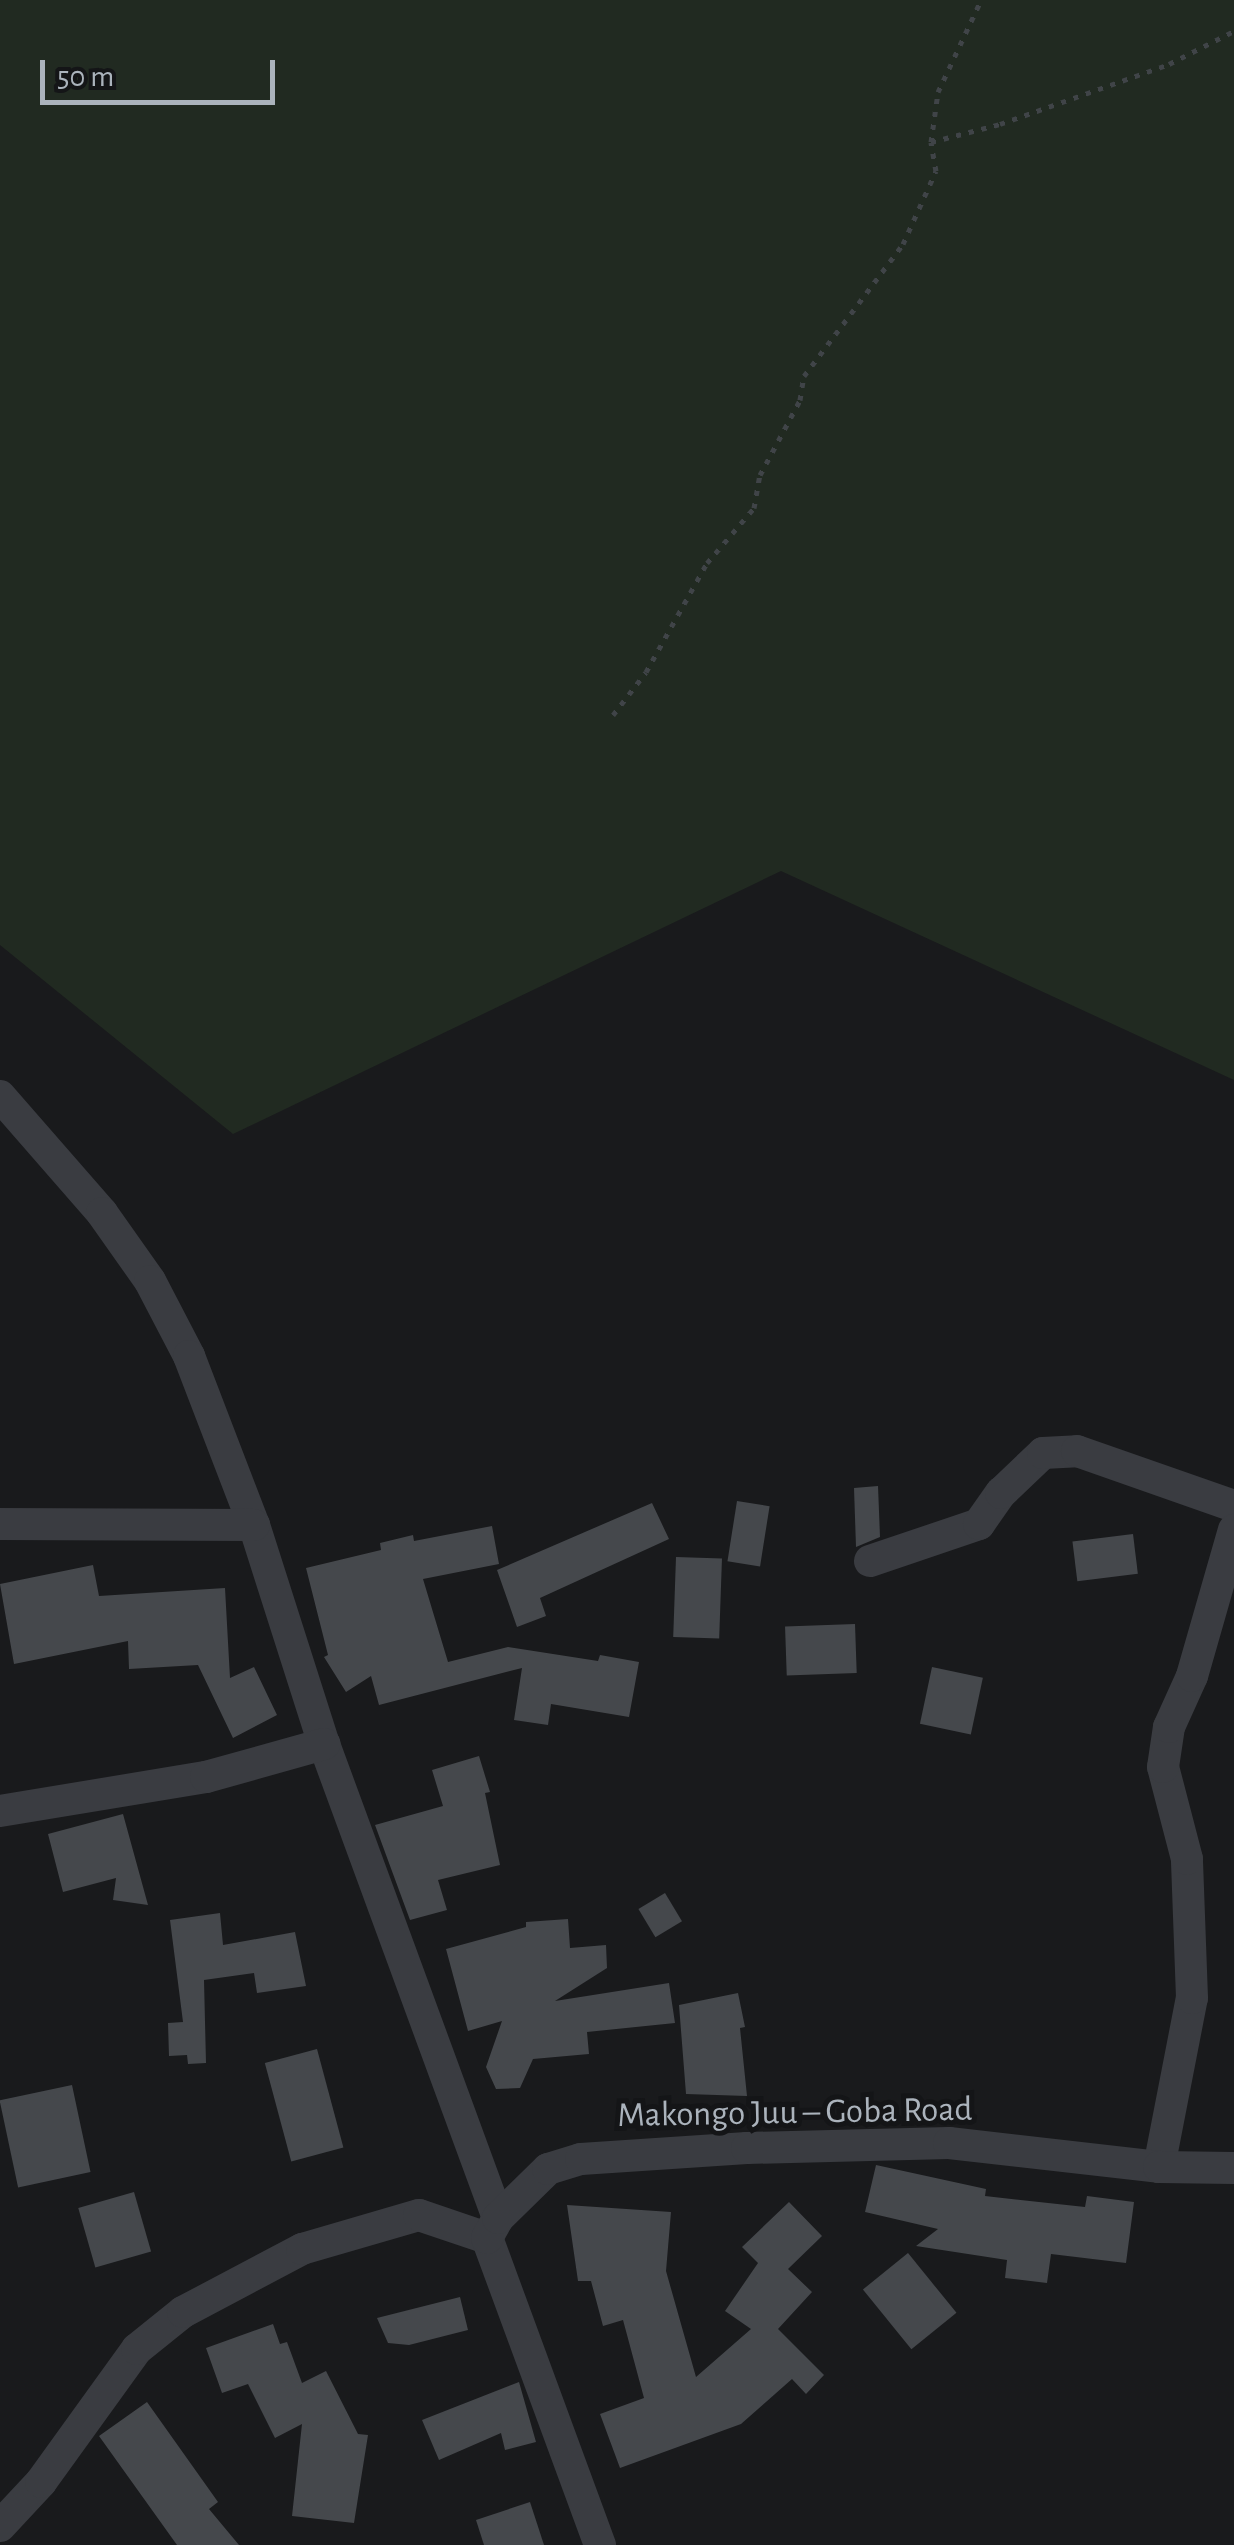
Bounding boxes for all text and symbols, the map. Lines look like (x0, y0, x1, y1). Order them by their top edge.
scale bar (45, 40, 280, 102)
text: 50 m (57, 62, 114, 92)
street label: Makongo Juu – Goba Road (617, 2089, 973, 2137)

